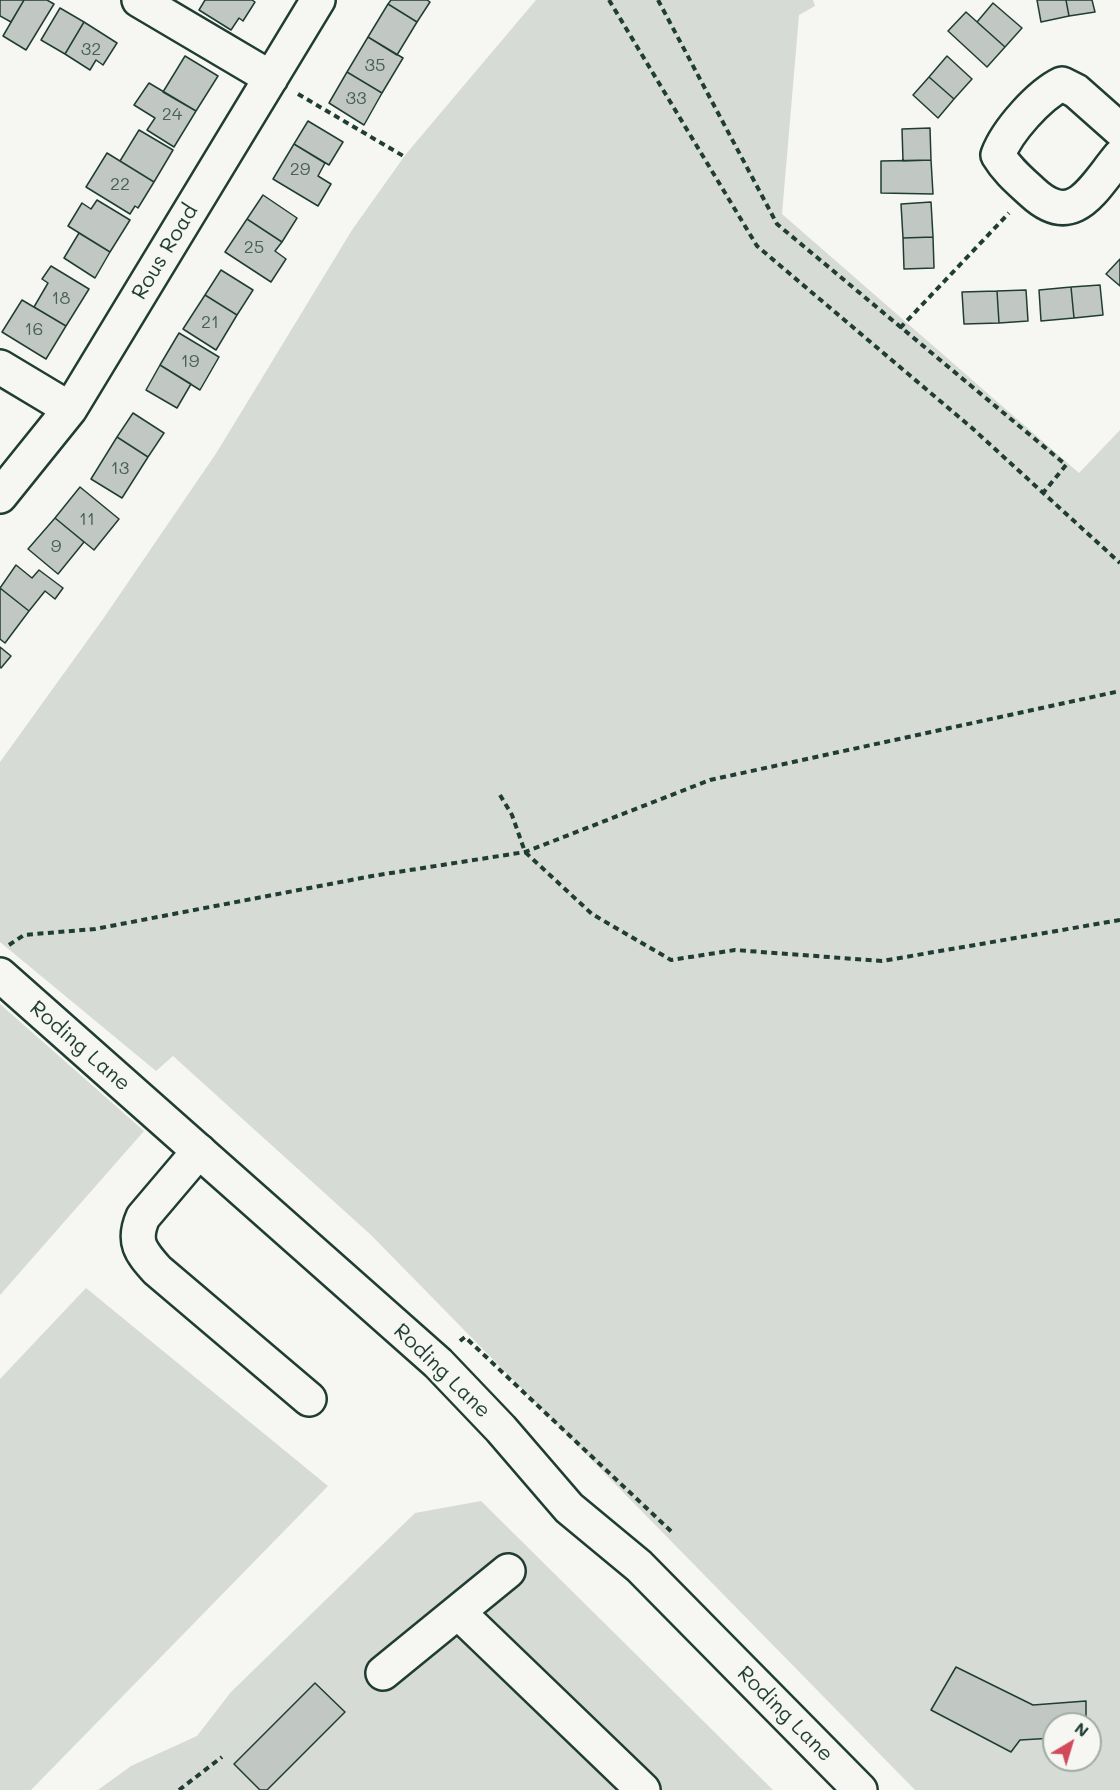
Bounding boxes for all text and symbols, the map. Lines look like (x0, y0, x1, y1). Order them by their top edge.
house number: 32 (81, 38, 101, 60)
house number: 35 (364, 54, 386, 76)
house number: 33 (345, 87, 367, 109)
house number: 24 (162, 103, 182, 125)
house number: 29 (290, 158, 310, 180)
house number: 22 (110, 173, 130, 195)
street label: Rous Road (127, 200, 203, 304)
house number: 25 (244, 236, 264, 258)
house number: 18 (52, 287, 70, 309)
house number: 21 (201, 311, 219, 333)
house number: 16 (25, 318, 43, 340)
house number: 19 (181, 350, 199, 372)
house number: 13 (111, 457, 129, 479)
house number: 11 (79, 508, 95, 530)
house number: 9 (51, 535, 61, 557)
street label: Roding Lane (25, 996, 135, 1096)
street label: Roding Lane (388, 1319, 496, 1423)
street label: Roding Lane (732, 1661, 838, 1767)
north arrow (1042, 1712, 1102, 1772)
text: N (1071, 1717, 1093, 1741)

